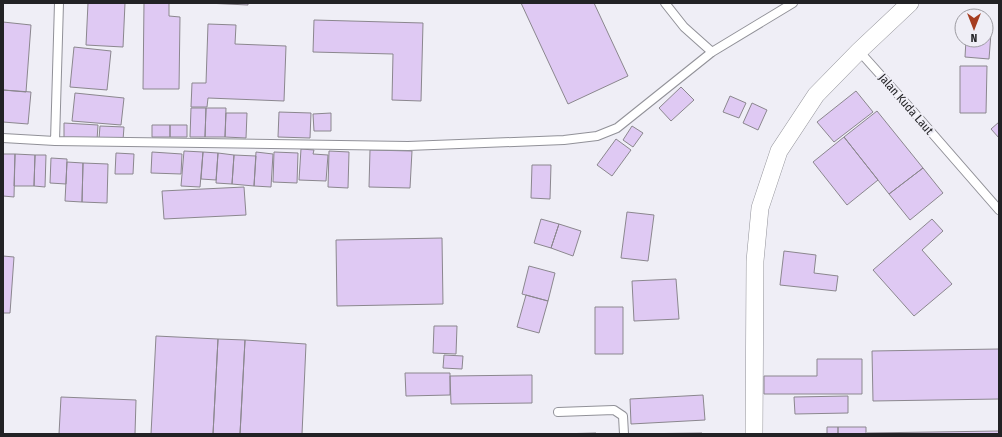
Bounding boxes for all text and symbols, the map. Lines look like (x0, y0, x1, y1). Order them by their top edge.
north arrow (954, 8, 994, 48)
text: N (971, 31, 977, 44)
street label: Jalan Kuda Laut (876, 71, 936, 137)

